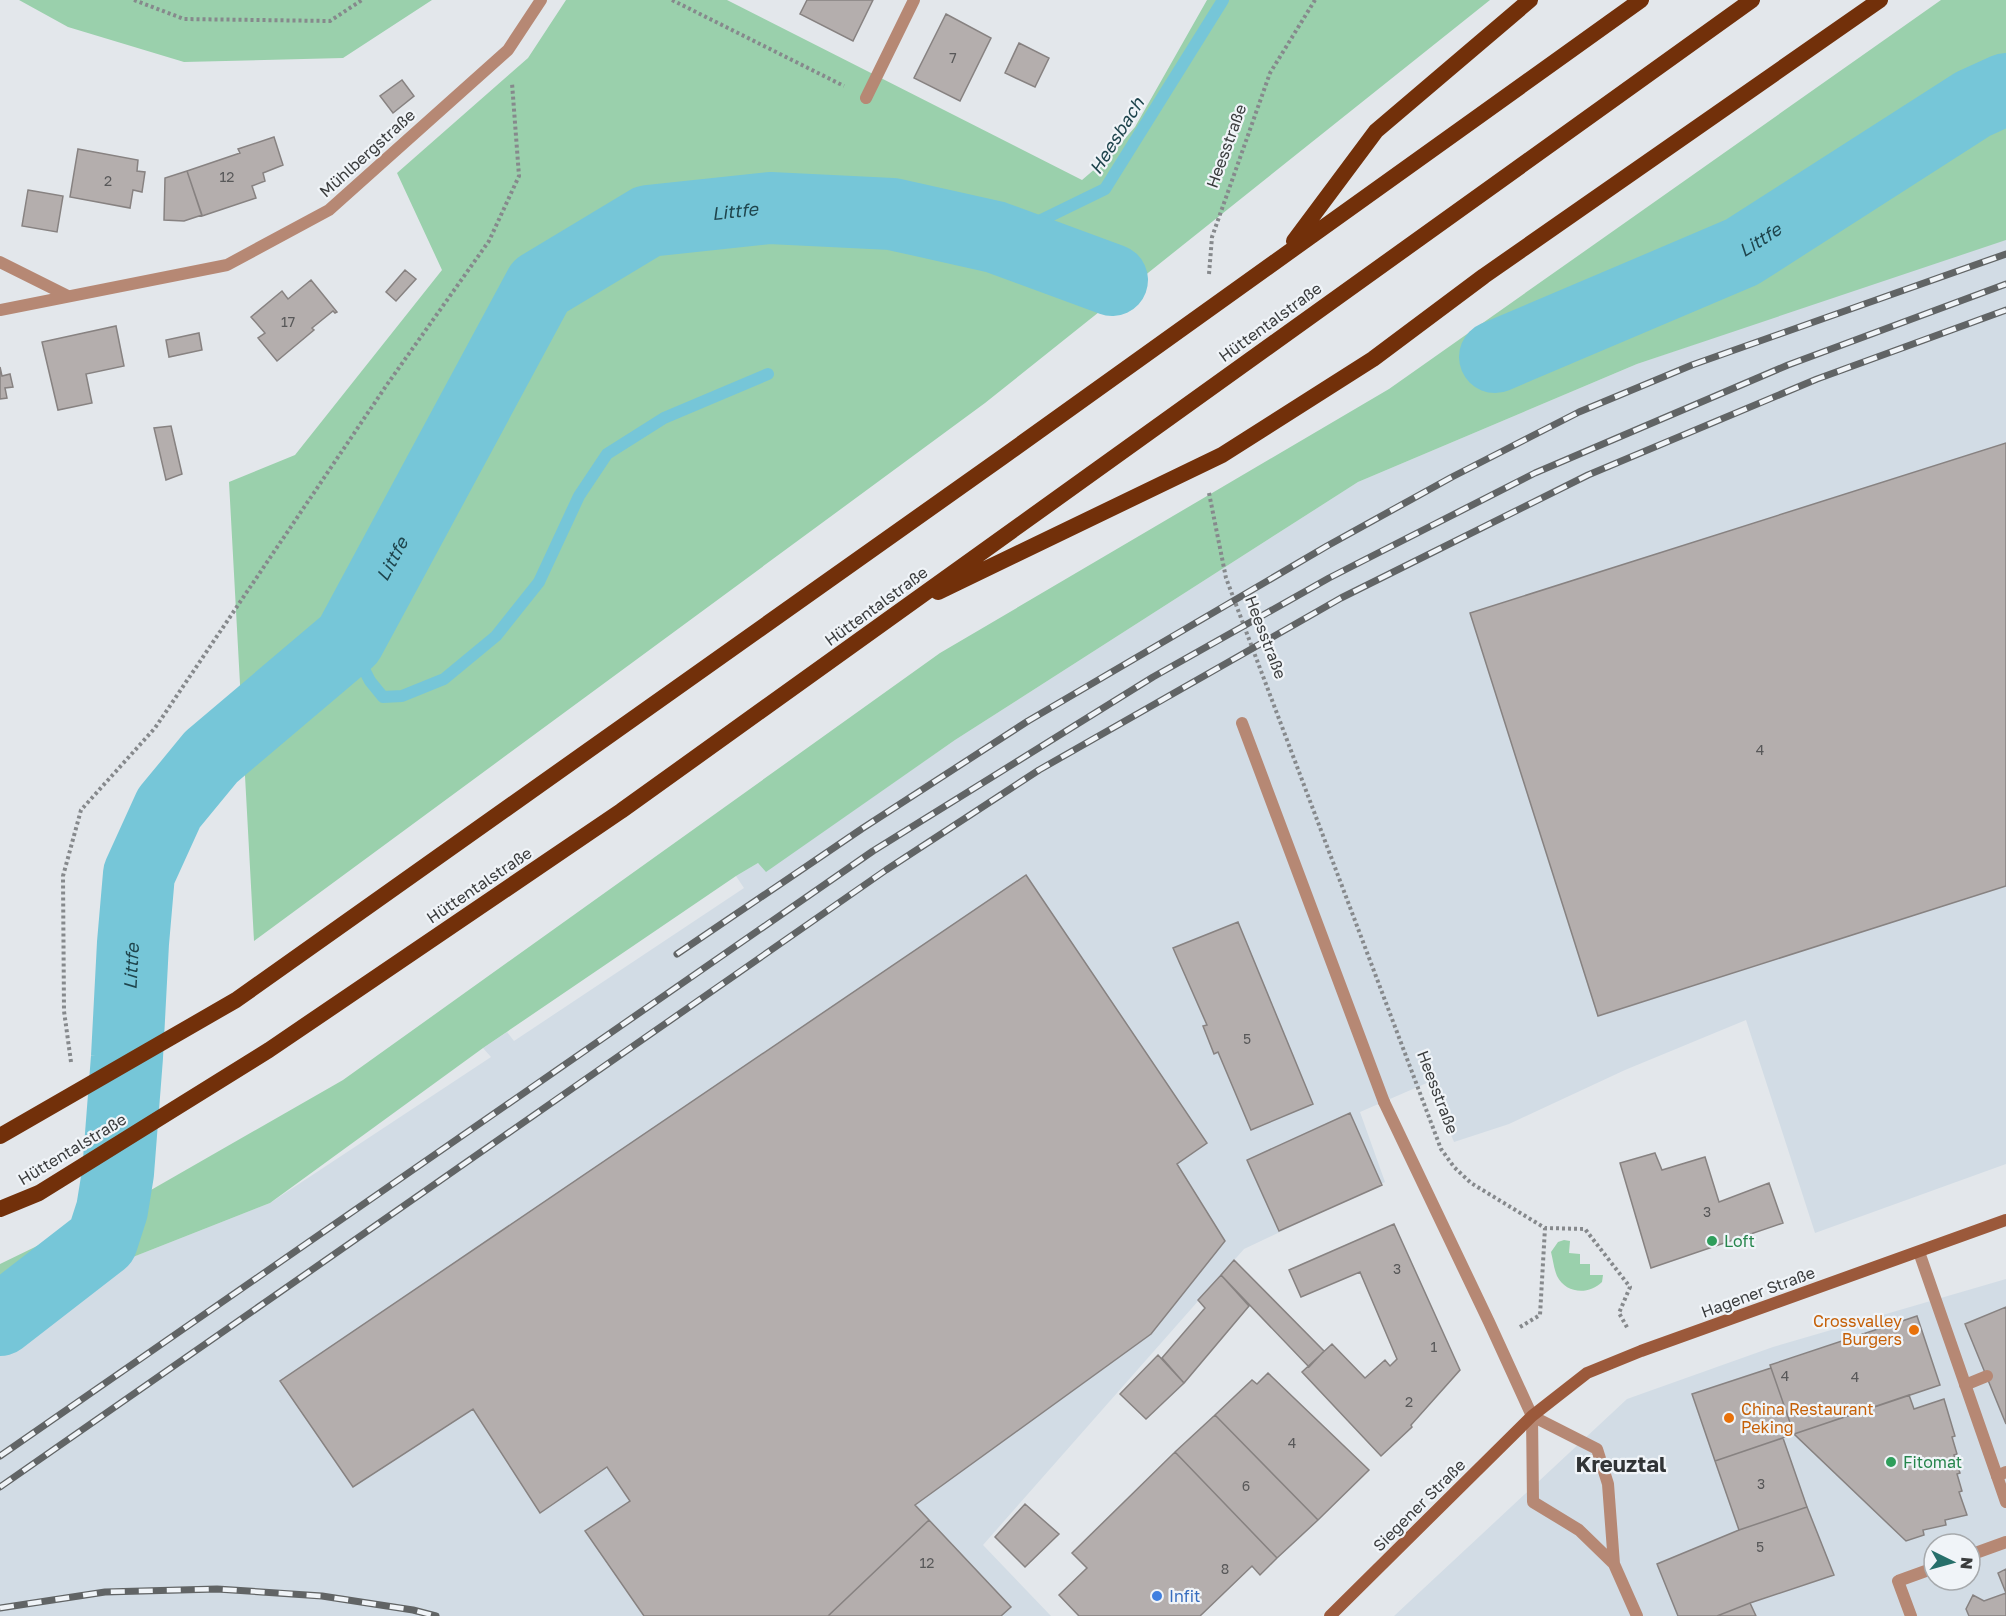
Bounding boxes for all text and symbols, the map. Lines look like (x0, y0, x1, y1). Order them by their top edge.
house number: 7 (949, 49, 957, 66)
water label: Heesbach (1084, 92, 1149, 178)
street label: Heesstraße (1202, 101, 1250, 191)
street label: Mühlbergstraße (315, 105, 419, 201)
house number: 12 (220, 168, 234, 185)
house number: 2 (104, 172, 112, 189)
water label: Littfe (711, 197, 760, 224)
water label: Littfe (1734, 217, 1786, 261)
street label: Hüttentalstraße (1215, 278, 1325, 366)
house number: 17 (281, 313, 295, 330)
water label: Littfe (371, 532, 413, 584)
street label: Hüttentalstraße (821, 562, 931, 650)
street label: Heesstraße (1241, 592, 1291, 682)
house number: 4 (1756, 741, 1764, 758)
street label: Hüttentalstraße (423, 842, 535, 928)
water label: Littfe (119, 941, 143, 990)
house number: 5 (1243, 1030, 1251, 1047)
street label: Heesstraße (1413, 1047, 1463, 1137)
street label: Hüttentalstraße (14, 1109, 130, 1189)
house number: 3 (1703, 1203, 1711, 1220)
place label: Loft (1724, 1231, 1755, 1251)
marker: Loft (1705, 1234, 1719, 1248)
house number: 3 (1393, 1260, 1401, 1277)
street label: Hagener Straße (1698, 1262, 1818, 1322)
place label: Crossvalley Burgers (1813, 1311, 1902, 1349)
marker: Crossvalley Burgers (1907, 1323, 1921, 1337)
house number: 1 (1431, 1338, 1438, 1355)
house number: 4 (1781, 1367, 1789, 1384)
house number: 4 (1851, 1368, 1859, 1385)
house number: 2 (1405, 1393, 1413, 1410)
place label: China Restaurant Peking (1741, 1399, 1874, 1437)
marker: China Restaurant Peking (1722, 1411, 1736, 1425)
house number: 4 (1288, 1434, 1296, 1451)
district label: Kreuztal (1576, 1450, 1666, 1477)
place label: Fitomat (1903, 1452, 1962, 1472)
street label: Siegener Straße (1369, 1455, 1469, 1555)
marker: Fitomat (1884, 1455, 1898, 1469)
house number: 3 (1757, 1475, 1765, 1492)
house number: 6 (1242, 1477, 1250, 1494)
north arrow (1922, 1532, 1982, 1592)
house number: 5 (1756, 1538, 1764, 1555)
house number: 12 (920, 1554, 934, 1571)
text: N (1956, 1556, 1977, 1570)
house number: 8 (1221, 1560, 1229, 1577)
place label: Infit (1169, 1586, 1200, 1606)
marker: Infit (1150, 1589, 1164, 1603)

